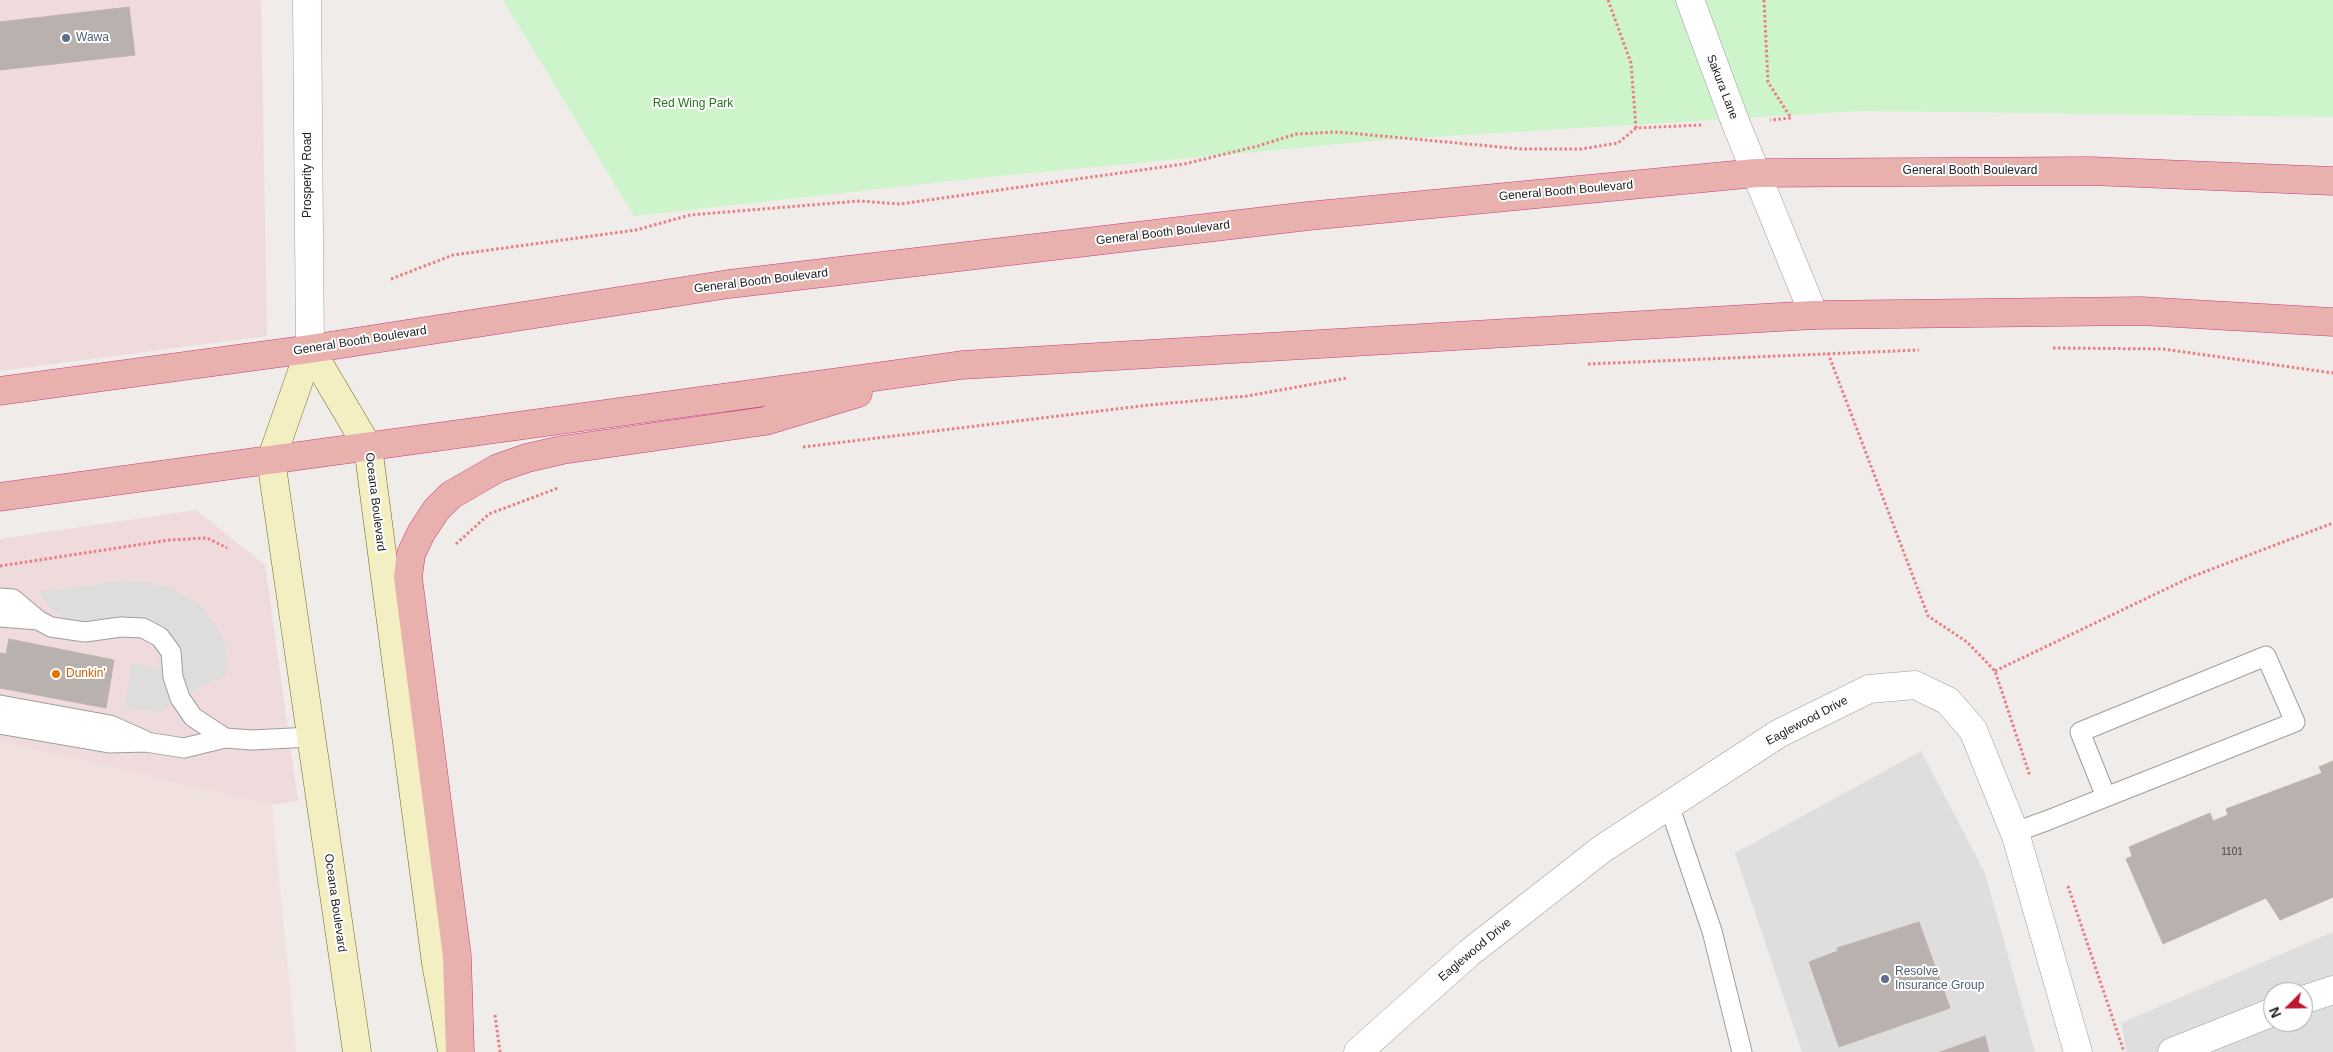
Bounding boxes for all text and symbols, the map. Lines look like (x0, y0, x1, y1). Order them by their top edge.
place label: Wawa (76, 31, 109, 45)
marker: Wawa (60, 32, 72, 44)
street label: Sakura Lane (1703, 53, 1741, 121)
park label: Red Wing Park (653, 97, 733, 111)
street label: Prosperity Road (301, 132, 315, 218)
street label: General Booth Boulevard (1903, 164, 2037, 178)
street label: General Booth Boulevard (1498, 178, 1634, 204)
street label: General Booth Boulevard (1095, 218, 1231, 248)
street label: General Booth Boulevard (693, 266, 829, 296)
street label: General Booth Boulevard (292, 323, 428, 359)
street label: Oceana Boulevard (362, 452, 388, 552)
place label: Dunkin' (66, 667, 106, 681)
marker: Dunkin' (50, 668, 62, 680)
street label: Eaglewood Drive (1764, 693, 1850, 749)
house number: 1101 (2221, 846, 2243, 858)
street label: Oceana Boulevard (321, 853, 349, 953)
street label: Eaglewood Drive (1436, 915, 1514, 985)
place label: Resolve Insurance Group (1895, 965, 1984, 993)
marker: Resolve Insurance Group (1879, 973, 1891, 985)
north arrow (2263, 982, 2313, 1032)
text: N (2266, 1005, 2284, 1020)

